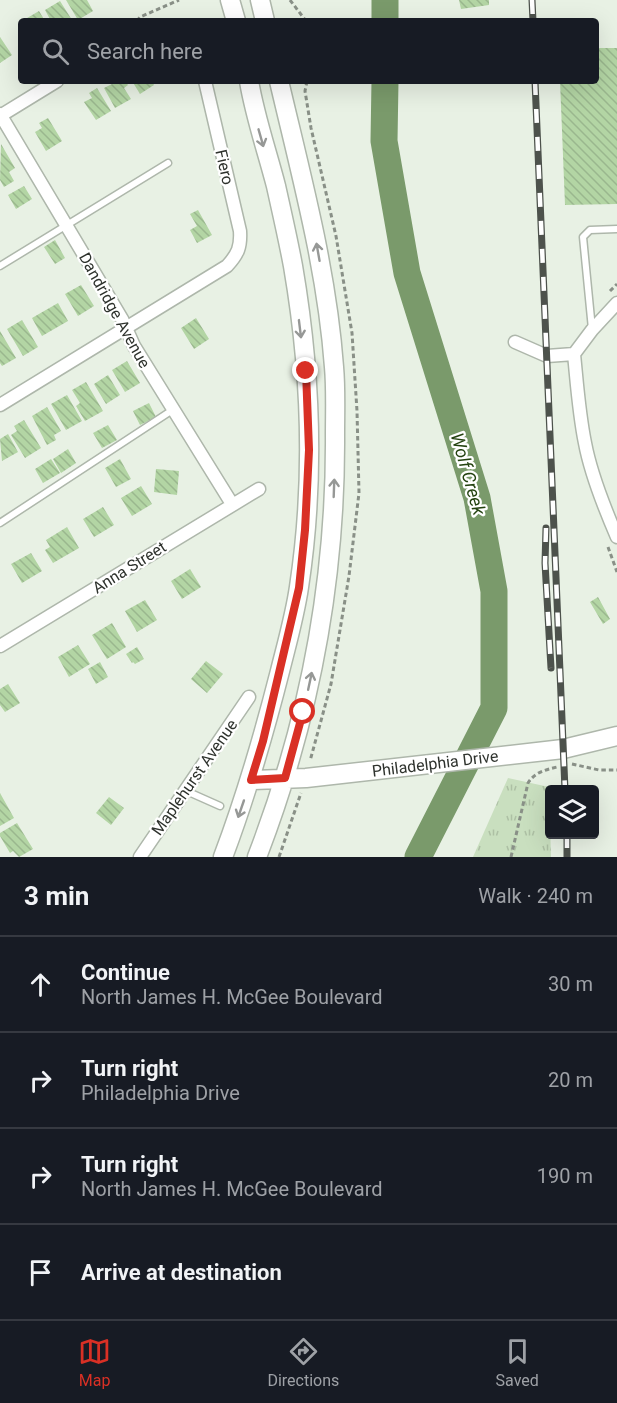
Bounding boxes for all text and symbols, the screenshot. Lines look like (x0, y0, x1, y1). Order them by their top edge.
search box (18, 18, 599, 84)
icon: search (39, 35, 72, 68)
text: Search here (87, 39, 203, 64)
one-way arrow (256, 128, 267, 147)
street label: Fiero (211, 148, 238, 187)
one-way arrow (312, 243, 323, 263)
street label: Dandridge Avenue (75, 249, 154, 371)
one-way arrow (295, 318, 306, 338)
route end (292, 357, 318, 383)
water label: Wolf Creek (447, 430, 491, 518)
one-way arrow (329, 478, 340, 498)
street label: Anna Street (89, 537, 169, 597)
one-way arrow (305, 672, 316, 691)
route start (289, 698, 315, 724)
street label: Maplehurst Avenue (147, 716, 241, 839)
street label: Philadelphia Drive (371, 746, 499, 781)
map controls (545, 785, 599, 839)
button: layers (545, 785, 599, 839)
one-way arrow (234, 799, 245, 818)
text: 3 min (24, 881, 89, 911)
text: Walk · 240 m (478, 884, 593, 908)
text: Continue (81, 960, 170, 985)
icon: ahead (24, 968, 57, 1001)
text: 30 m (548, 972, 593, 996)
text: North James H. McGee Boulevard (81, 985, 383, 1009)
text: Turn right (81, 1056, 178, 1081)
icon: right (24, 1064, 57, 1097)
text: 20 m (548, 1068, 593, 1092)
text: Philadelphia Drive (81, 1081, 240, 1105)
text: Turn right (81, 1152, 178, 1177)
icon: right (24, 1160, 57, 1193)
text: 190 m (537, 1164, 593, 1188)
text: North James H. McGee Boulevard (81, 1177, 383, 1201)
icon: arrive (24, 1256, 57, 1289)
text: Arrive at destination (81, 1260, 282, 1285)
tab: Map (78, 1335, 111, 1390)
tab: Directions (267, 1335, 339, 1390)
tab: Saved (496, 1335, 539, 1390)

